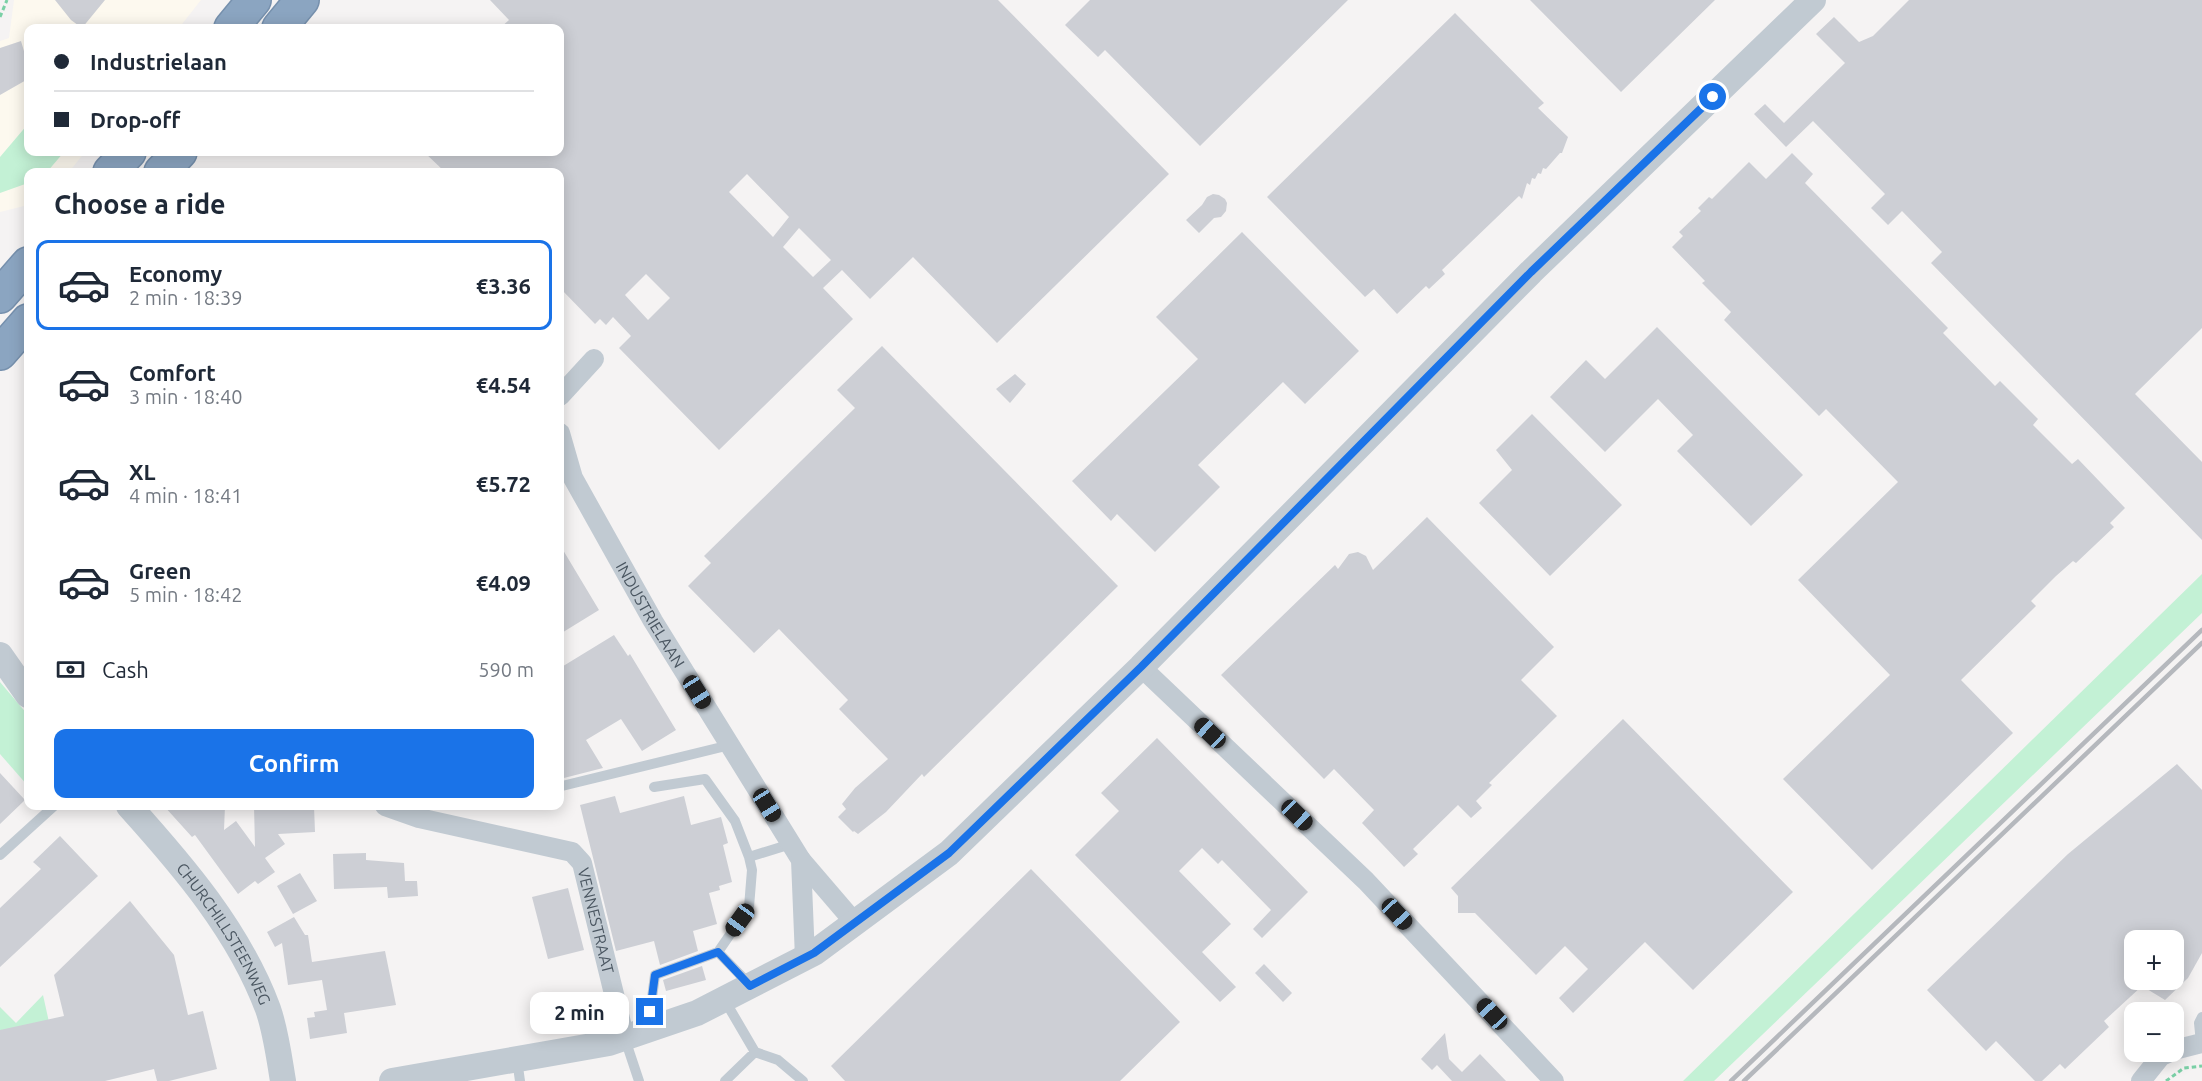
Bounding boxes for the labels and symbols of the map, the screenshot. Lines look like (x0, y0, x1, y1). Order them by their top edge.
route start (1699, 83, 1726, 110)
street label: INDUSTRIELAAN (613, 559, 689, 671)
car (680, 672, 714, 712)
car (1191, 714, 1229, 752)
car (750, 785, 784, 825)
car (1278, 796, 1316, 834)
street label: CHURCHILLSTEENWEG (173, 859, 274, 1007)
street label: VENNESTRAAT (575, 866, 618, 975)
car (1378, 895, 1416, 933)
car (722, 900, 758, 940)
callout: 2 min (530, 991, 629, 1033)
car (1473, 995, 1511, 1033)
route end (636, 998, 663, 1025)

